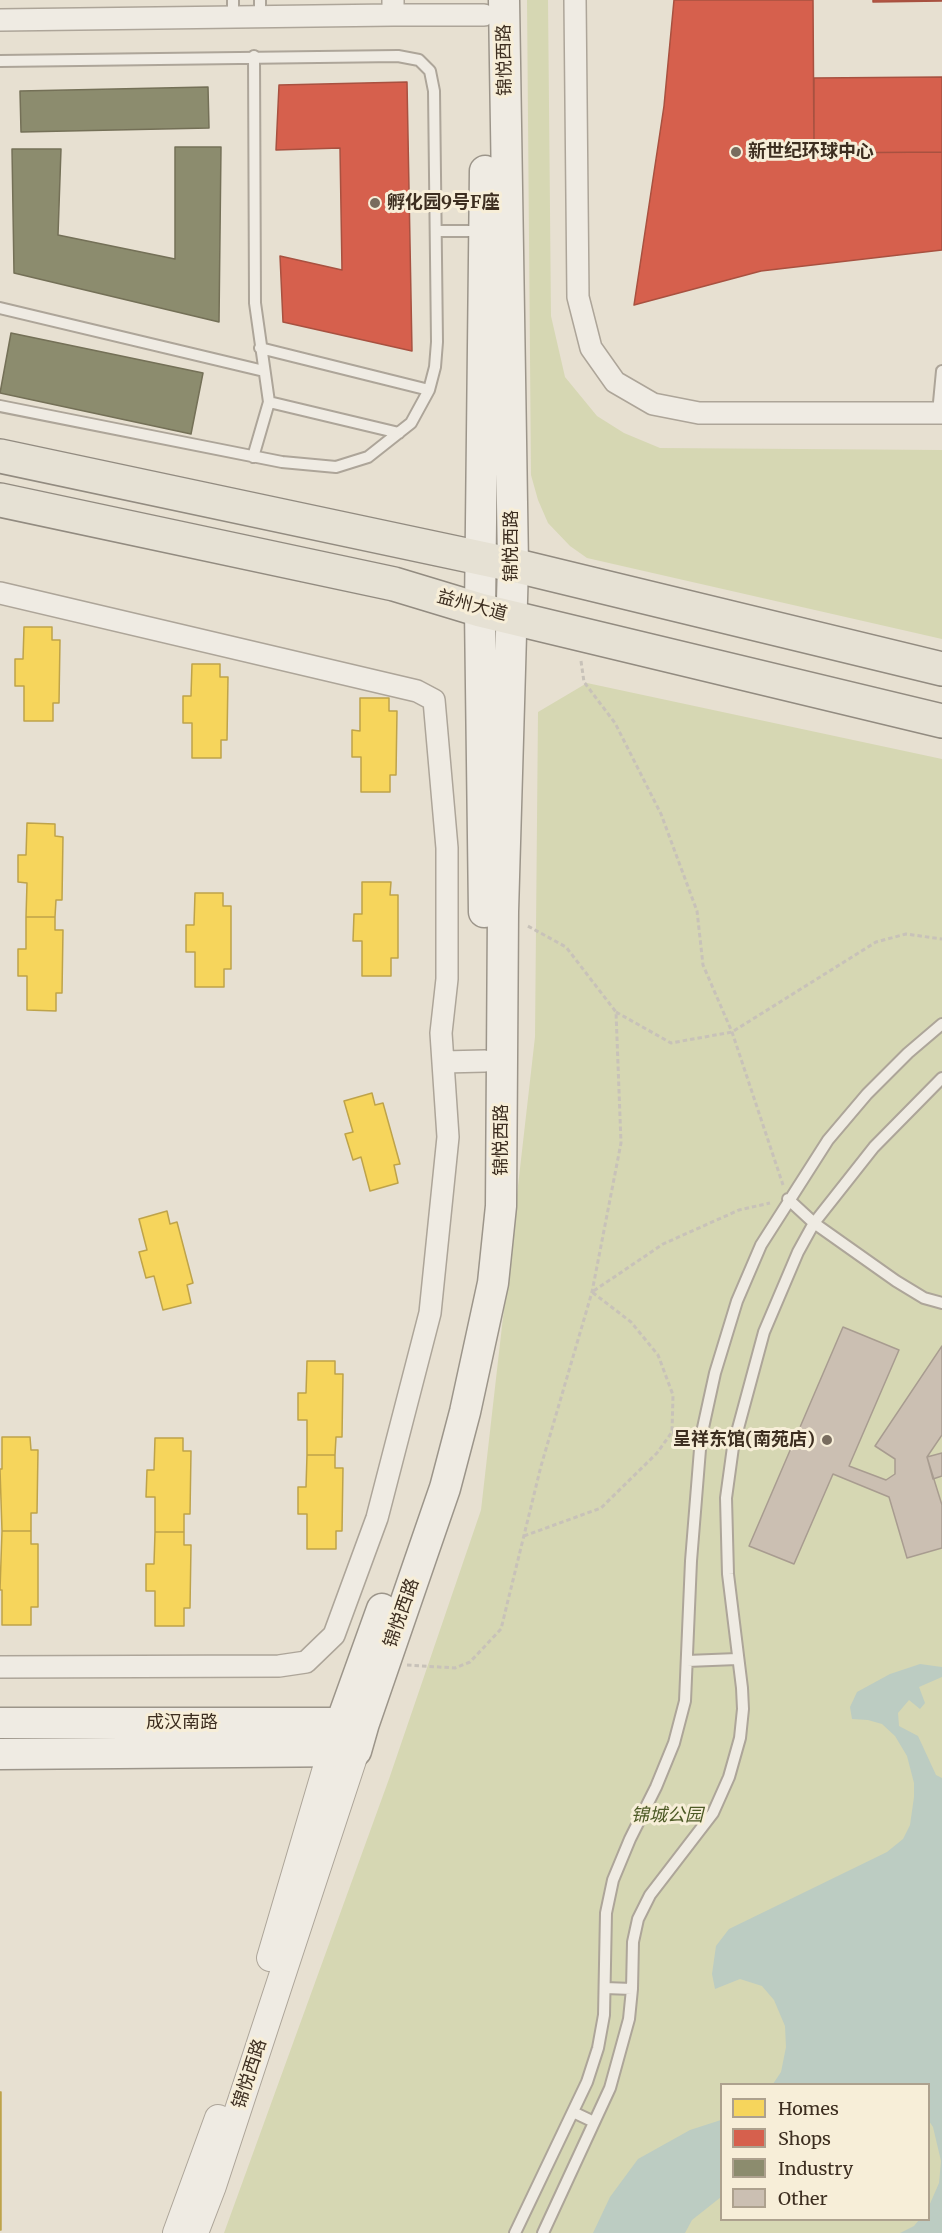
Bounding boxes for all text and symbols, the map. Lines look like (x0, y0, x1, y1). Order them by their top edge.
street label: 锦悦西路 (494, 24, 516, 96)
place label: 新世纪环球中心 (748, 141, 874, 163)
marker: 新世纪环球中心 (729, 145, 743, 159)
place label: 孵化园9号F座 (387, 192, 499, 214)
marker: 孵化园9号F座 (368, 196, 382, 210)
street label: 锦悦西路 (501, 510, 523, 582)
street label: 益州大道 (434, 586, 510, 626)
street label: 锦悦西路 (491, 1104, 513, 1176)
place label: 呈祥东馆(南苑店) (673, 1429, 815, 1451)
marker: 呈祥东馆(南苑店) (820, 1433, 834, 1447)
street label: 锦悦西路 (380, 1575, 424, 1651)
street label: 成汉南路 (146, 1712, 218, 1734)
park label: 锦城公园 (631, 1805, 703, 1827)
street label: 锦悦西路 (229, 2036, 271, 2112)
legend (720, 2083, 930, 2221)
text: Homes (778, 2097, 839, 2120)
text: Shops (778, 2127, 831, 2150)
text: Industry (778, 2157, 853, 2180)
text: Other (778, 2187, 828, 2210)

